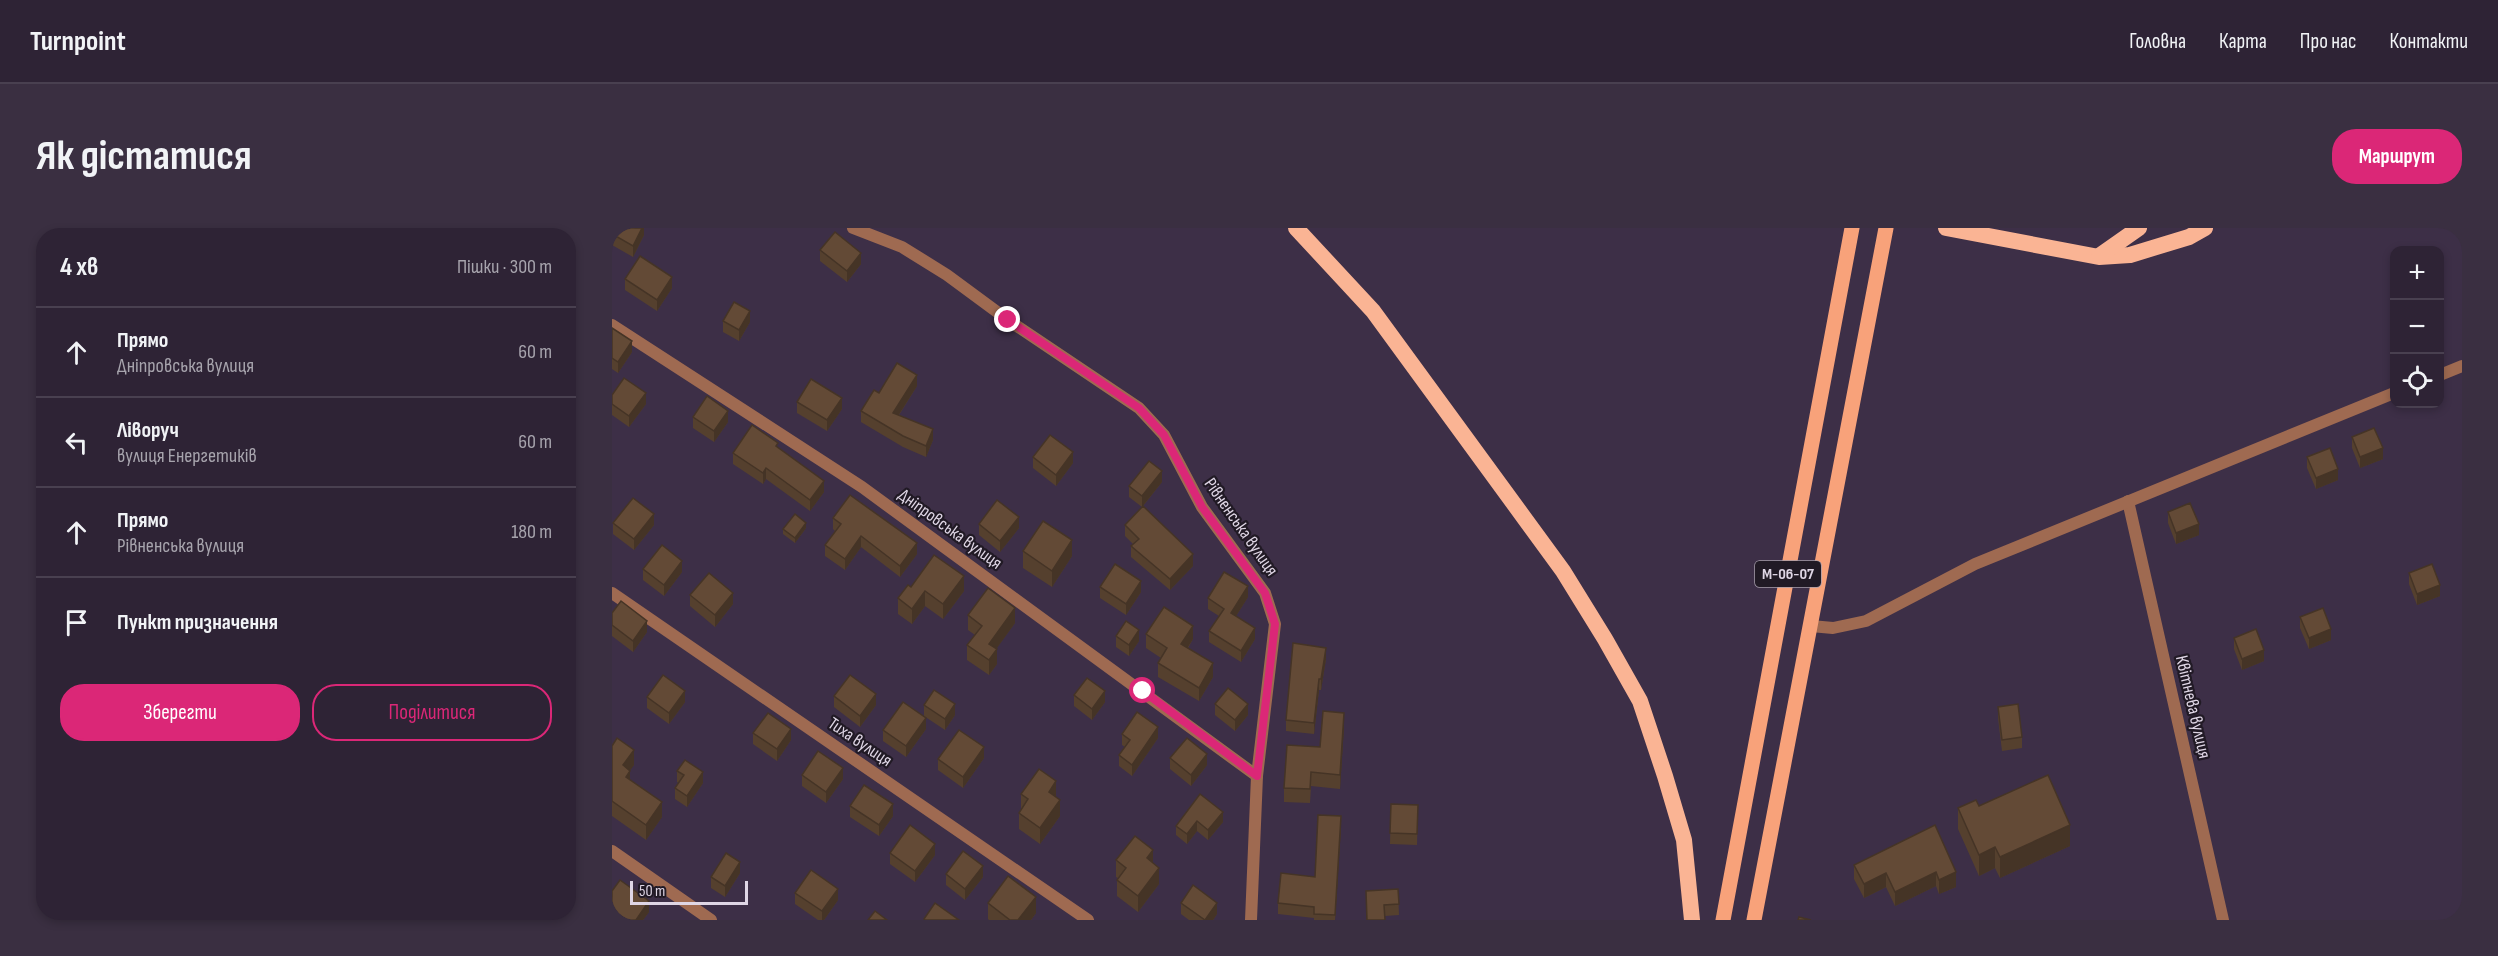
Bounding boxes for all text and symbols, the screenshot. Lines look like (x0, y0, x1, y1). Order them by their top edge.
text: Turnpoint (30, 25, 126, 58)
text: Головна (2129, 29, 2186, 54)
text: Карта (2219, 29, 2267, 54)
text: Про нас (2300, 29, 2356, 54)
text: Контакти (2389, 29, 2468, 54)
button: Маршрут (2332, 129, 2462, 184)
text: Як дістатися (36, 131, 252, 182)
map controls (2390, 246, 2444, 408)
button: + (2390, 246, 2444, 300)
text: 4 хв (60, 252, 98, 283)
text: Пішки · 300 m (457, 255, 552, 279)
button: − (2390, 300, 2444, 354)
route end (994, 306, 1020, 332)
text: Прямо (117, 327, 168, 354)
icon: ahead (60, 336, 93, 369)
text: 60 m (518, 340, 552, 364)
text: Дніпровська вулиця (117, 354, 254, 378)
button: locate (2390, 354, 2444, 408)
text: Ліворуч (117, 417, 179, 444)
icon: left (60, 426, 93, 459)
text: 60 m (518, 430, 552, 454)
text: вулиця Енергетиків (117, 444, 257, 468)
street label: Рівненська вулиця (1200, 474, 1282, 580)
street label: Дніпровська вулиця (894, 484, 1006, 574)
text: Прямо (117, 507, 168, 534)
icon: ahead (60, 516, 93, 549)
text: 180 m (511, 520, 552, 544)
text: Рівненська вулиця (117, 534, 244, 558)
road number: М-06-07 (1755, 561, 1821, 587)
icon: arrive (60, 606, 93, 639)
text: Пункт призначення (117, 609, 278, 636)
street label: Квітнева вулиця (2171, 653, 2215, 761)
route start (1129, 677, 1155, 703)
button: Зберегти (60, 684, 300, 741)
button: Поділитися (312, 684, 552, 741)
street label: Тиха вулиця (824, 713, 896, 771)
scale bar (630, 878, 748, 906)
text: 50 m (639, 882, 665, 901)

